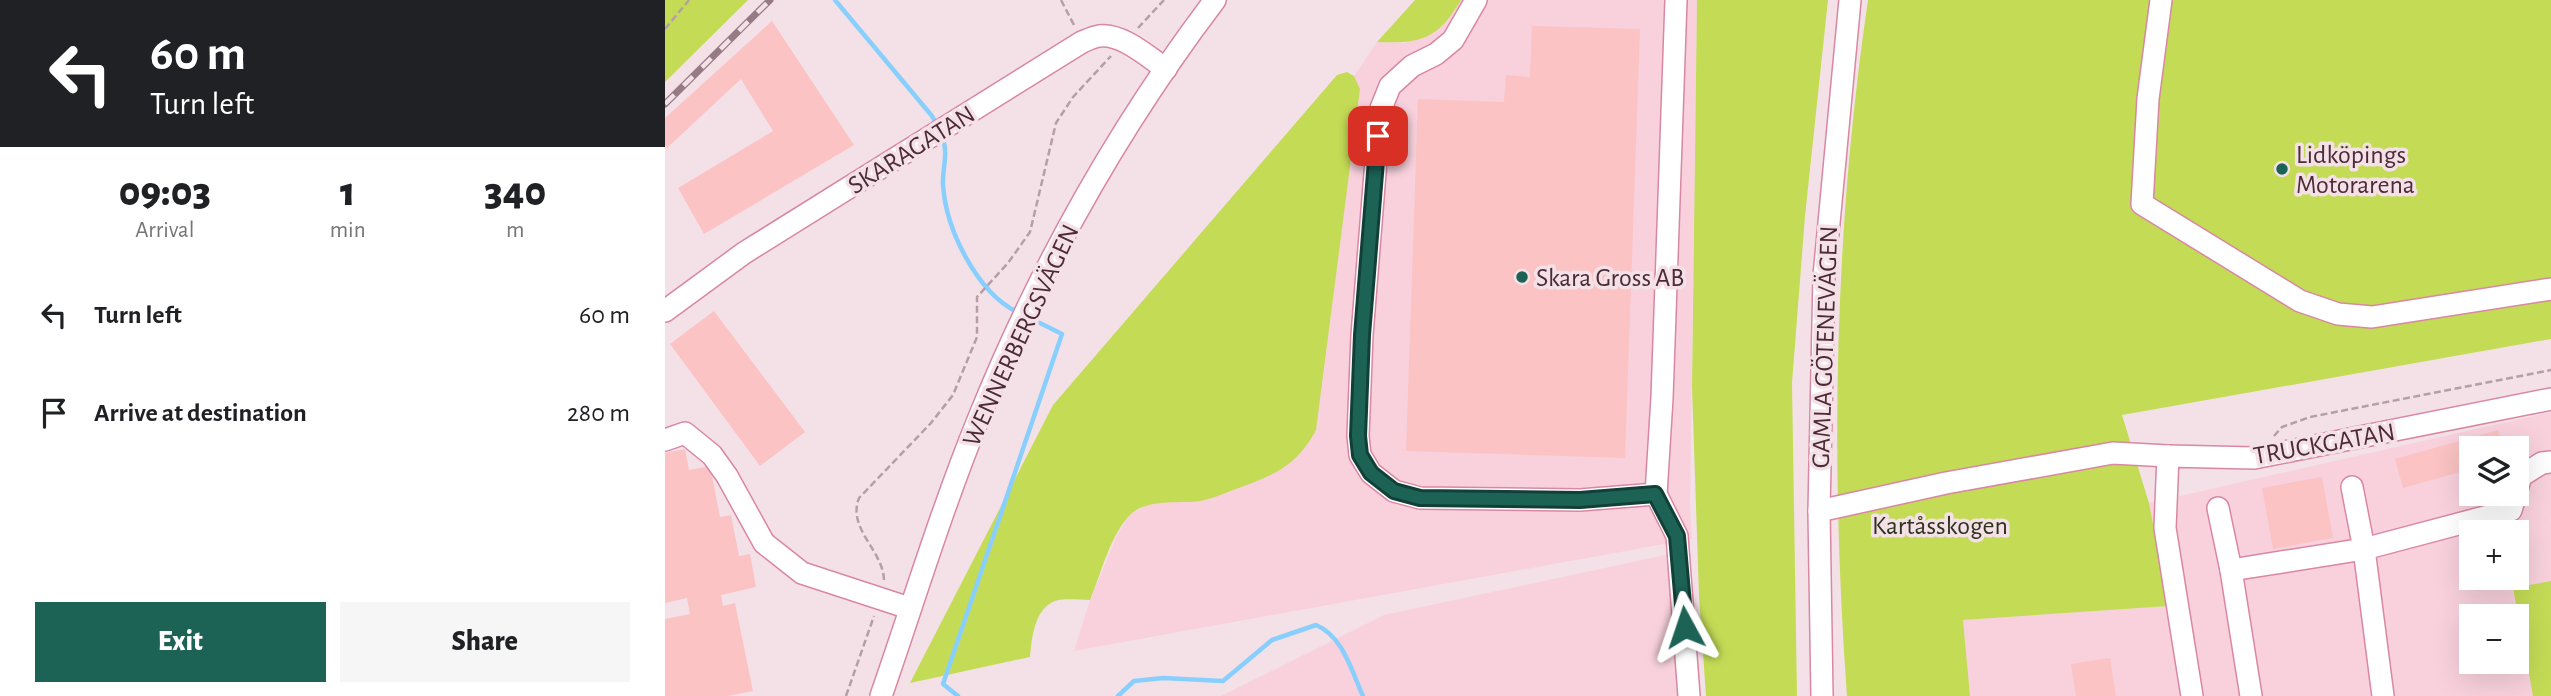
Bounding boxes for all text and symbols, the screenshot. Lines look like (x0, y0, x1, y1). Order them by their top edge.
icon: left (35, 28, 126, 119)
text: 60 m (150, 30, 246, 79)
text: Turn left (150, 88, 254, 120)
street label: SKARAGATAN (844, 101, 979, 199)
pin (1348, 106, 1408, 166)
icon: arrive (1359, 117, 1397, 155)
place label: Lidköpings Motorarena (2296, 142, 2415, 198)
marker: Lidköpings Motorarena (2274, 161, 2290, 177)
text: 09:03 (119, 171, 211, 213)
text: 1 (340, 171, 355, 213)
text: 340 (484, 171, 546, 213)
text: Arrival (135, 219, 194, 242)
text: min (330, 219, 366, 242)
text: m (506, 219, 524, 242)
street label: WENNERBERGSVÄGEN (957, 220, 1084, 450)
street label: GAMLA GÖTENEVÄGEN (1807, 225, 1842, 469)
place label: Skara Gross AB (1536, 265, 1684, 291)
marker: Skara Gross AB (1514, 269, 1530, 285)
icon: left (35, 296, 73, 334)
text: Turn left (94, 302, 182, 328)
text: 60 m (579, 302, 630, 328)
icon: arrive (35, 394, 73, 432)
text: Arrive at destination (94, 400, 307, 426)
text: 280 m (567, 400, 630, 426)
street label: TRUCKGATAN (2251, 419, 2397, 469)
map controls (2459, 436, 2529, 674)
button: layers (2459, 436, 2529, 506)
park label: Kartåsskogen (1872, 513, 2008, 539)
button: + (2459, 520, 2529, 590)
position arrow (1648, 590, 1722, 664)
button: Exit (35, 602, 326, 682)
button: Share (340, 602, 630, 682)
button: − (2459, 604, 2529, 674)

